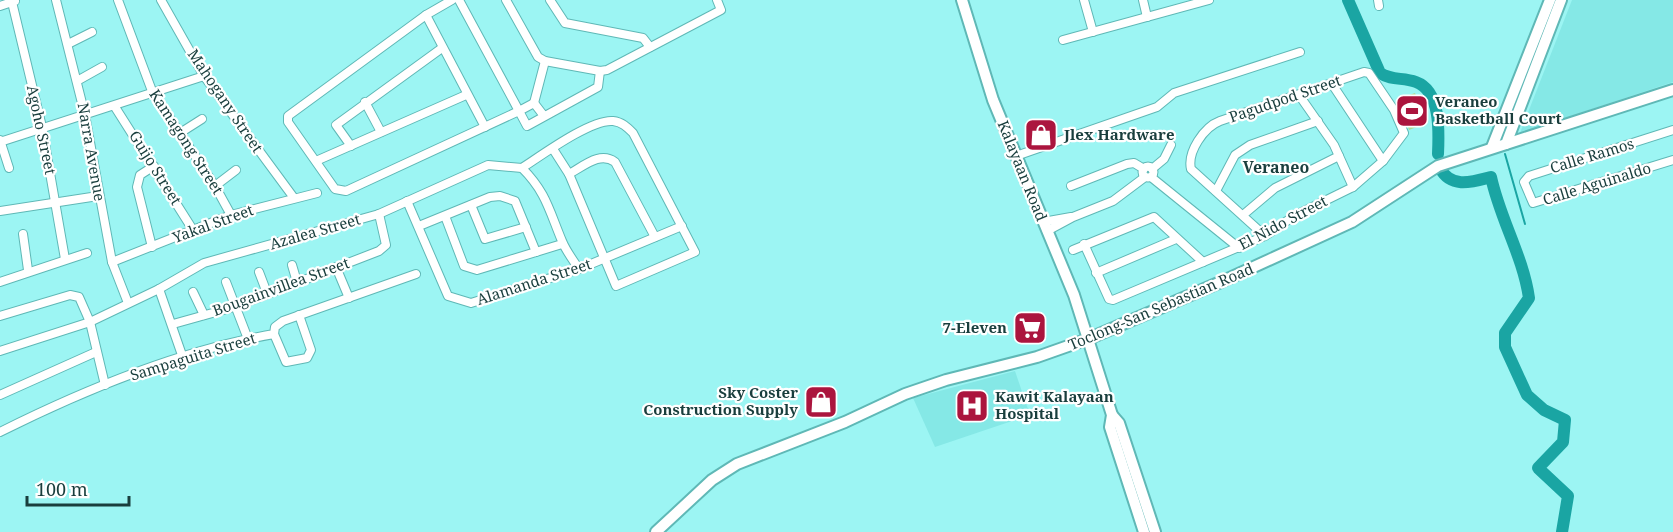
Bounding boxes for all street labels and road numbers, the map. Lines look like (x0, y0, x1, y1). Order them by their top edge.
street label: Mahogany Street (184, 45, 268, 156)
street label: Pagudpod Street (1226, 70, 1343, 127)
street label: Agoho Street (23, 83, 61, 176)
street label: Kamagong Street (145, 85, 228, 198)
street label: Narra Avenue (73, 101, 110, 203)
street label: Kalayaan Road (994, 117, 1052, 224)
street label: Guijo Street (125, 127, 187, 208)
street label: Calle Ramos (1547, 133, 1636, 177)
street label: Calle Aguinaldo (1540, 157, 1653, 209)
street label: El Nido Street (1235, 190, 1330, 254)
street label: Yakal Street (169, 199, 256, 247)
street label: Azalea Street (267, 209, 362, 254)
street label: Bougainvillea Street (210, 252, 352, 320)
street label: Alamanda Street (474, 253, 594, 309)
street label: Toclong-San Sebastian Road (1065, 258, 1256, 354)
street label: Sampaguita Street (127, 327, 258, 385)

